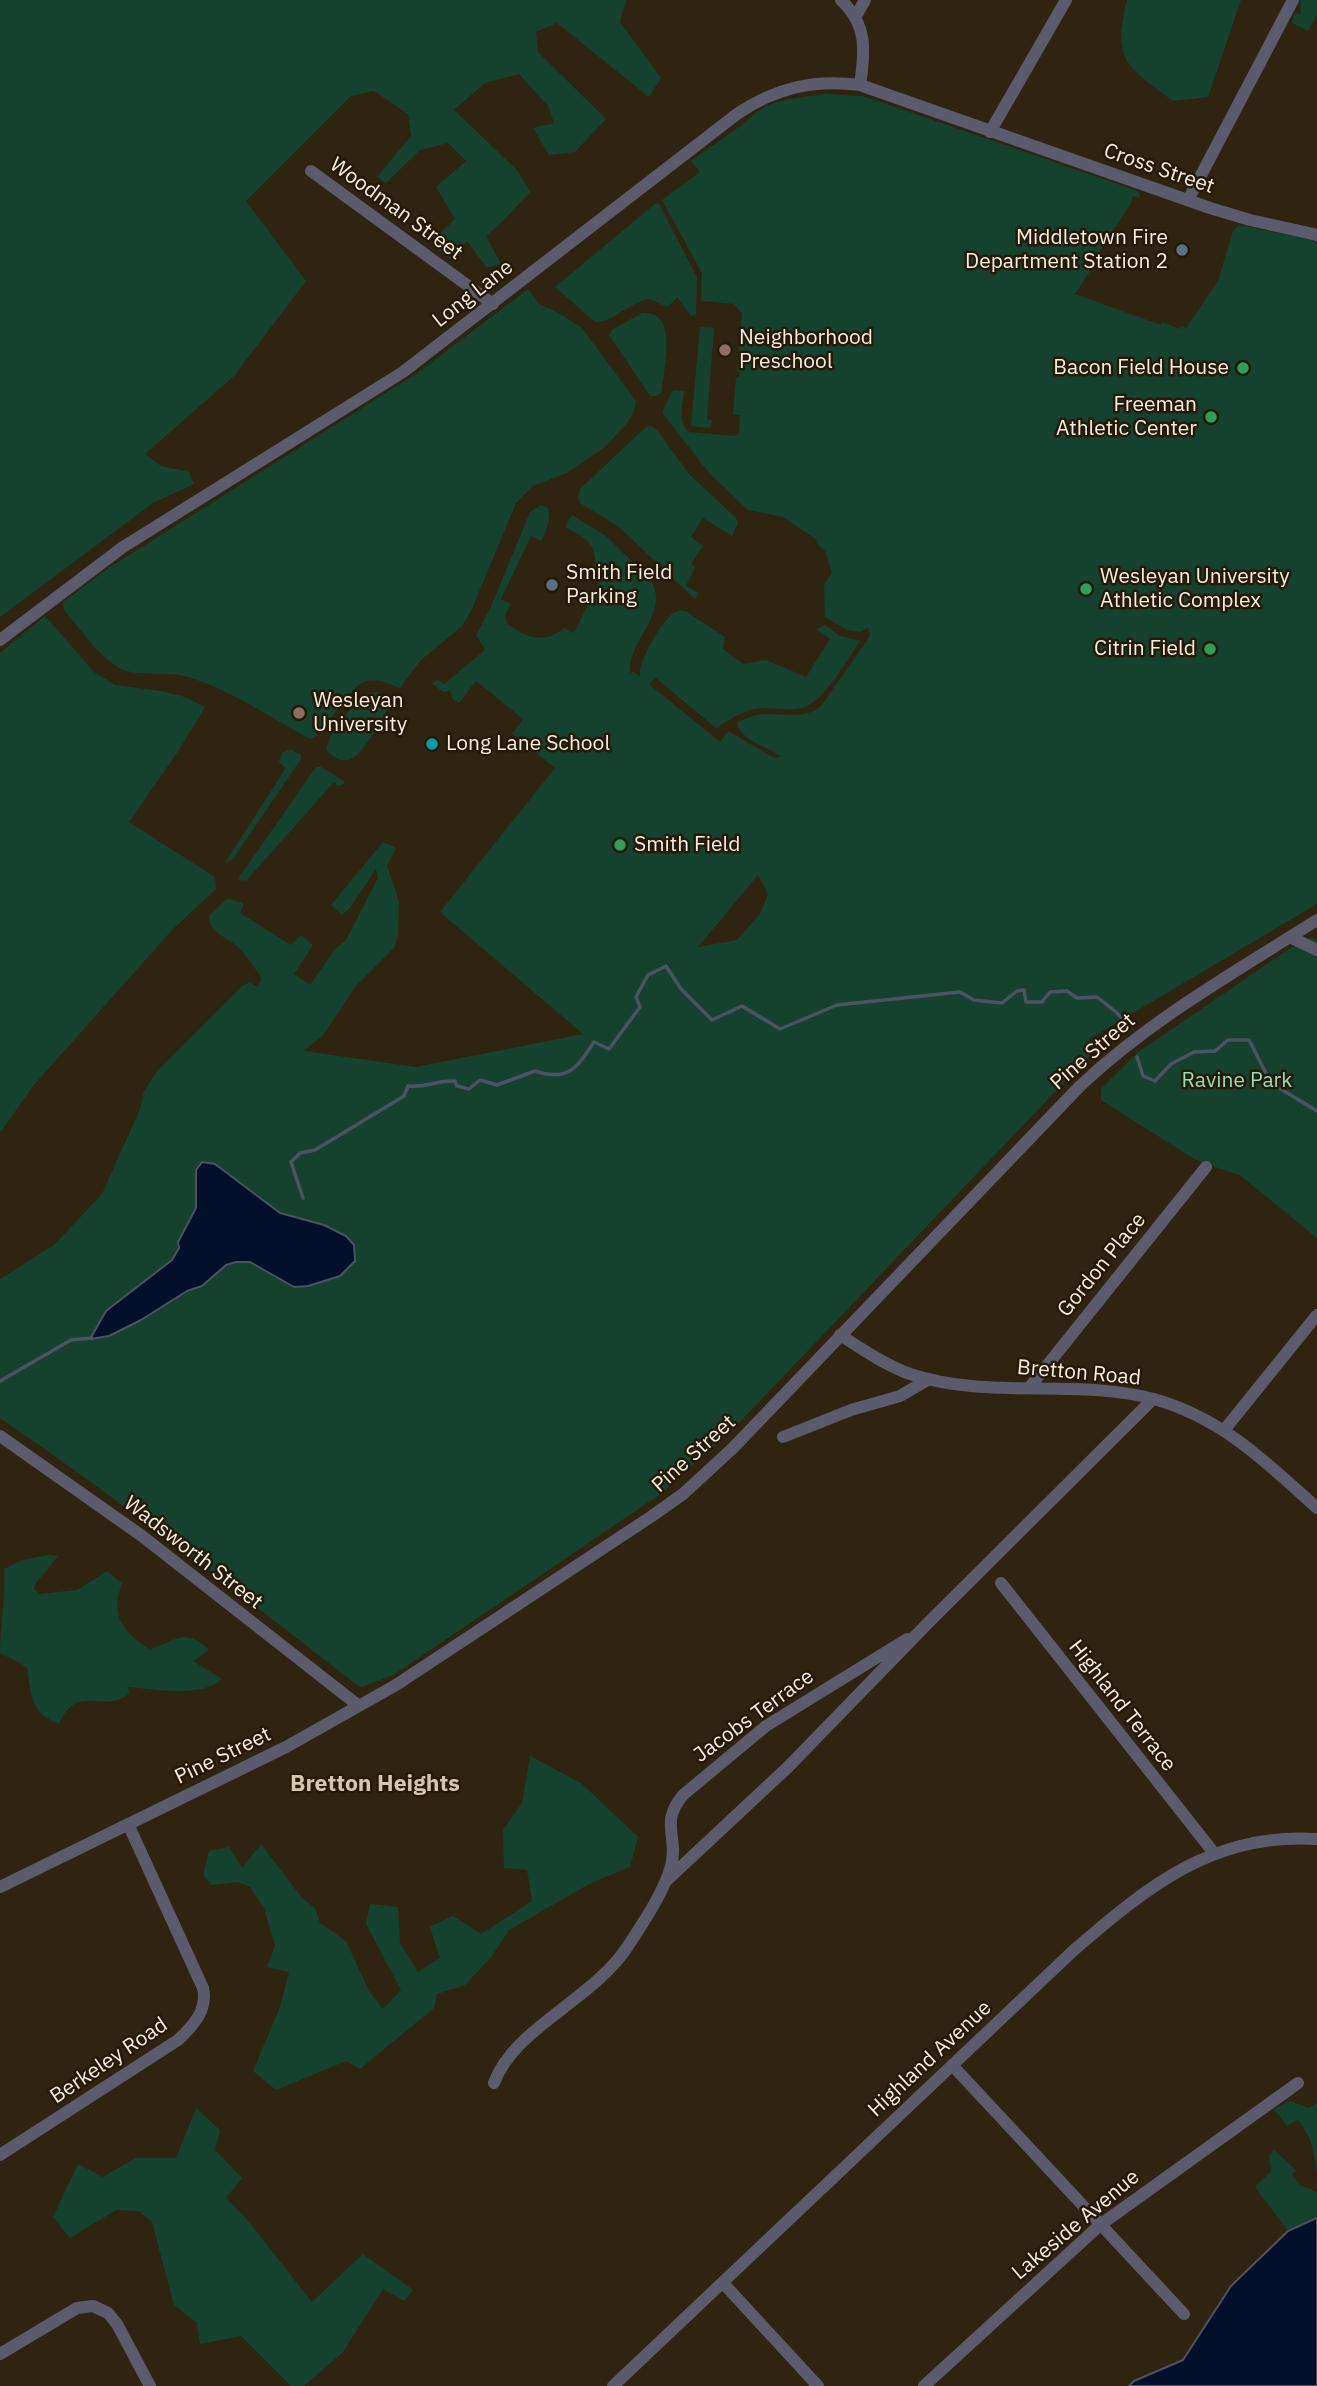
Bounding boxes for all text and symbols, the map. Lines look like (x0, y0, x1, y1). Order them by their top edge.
street label: Cross Street (1100, 138, 1218, 200)
street label: Woodman Street (325, 152, 467, 266)
place label: Middletown Fire Department Station 2 (965, 225, 1168, 275)
marker: Middletown Fire Department Station 2 (1174, 242, 1190, 258)
street label: Long Lane (428, 255, 518, 333)
place label: Neighborhood Preschool (739, 325, 873, 375)
marker: Neighborhood Preschool (717, 342, 733, 358)
place label: Bacon Field House (1053, 355, 1229, 381)
marker: Bacon Field House (1235, 360, 1251, 376)
place label: Freeman Athletic Center (1056, 392, 1197, 442)
marker: Freeman Athletic Center (1203, 409, 1219, 425)
place label: Smith Field Parking (566, 560, 672, 610)
place label: Wesleyan University Athletic Complex (1100, 564, 1290, 614)
marker: Smith Field Parking (544, 577, 560, 593)
marker: Wesleyan University Athletic Complex (1078, 581, 1094, 597)
place label: Citrin Field (1094, 636, 1196, 662)
marker: Citrin Field (1202, 641, 1218, 657)
place label: Wesleyan University (313, 688, 407, 738)
marker: Wesleyan University (291, 705, 307, 721)
place label: Long Lane School (446, 731, 610, 757)
marker: Long Lane School (424, 736, 440, 752)
place label: Smith Field (634, 832, 740, 858)
marker: Smith Field (612, 837, 628, 853)
street label: Pine Street (1045, 1008, 1141, 1096)
park label: Ravine Park (1182, 1068, 1292, 1094)
street label: Gordon Place (1052, 1208, 1152, 1322)
street label: Bretton Road (1016, 1355, 1142, 1391)
street label: Pine Street (647, 1410, 741, 1498)
street label: Wadsworth Street (119, 1491, 267, 1615)
street label: Highland Terrace (1063, 1635, 1181, 1777)
street label: Jacobs Terrace (689, 1664, 819, 1768)
street label: Pine Street (171, 1722, 275, 1790)
district label: Bretton Heights (290, 1770, 460, 1798)
street label: Highland Avenue (863, 1995, 997, 2123)
street label: Berkeley Road (46, 2013, 172, 2109)
street label: Lakeside Avenue (1007, 2164, 1145, 2286)

